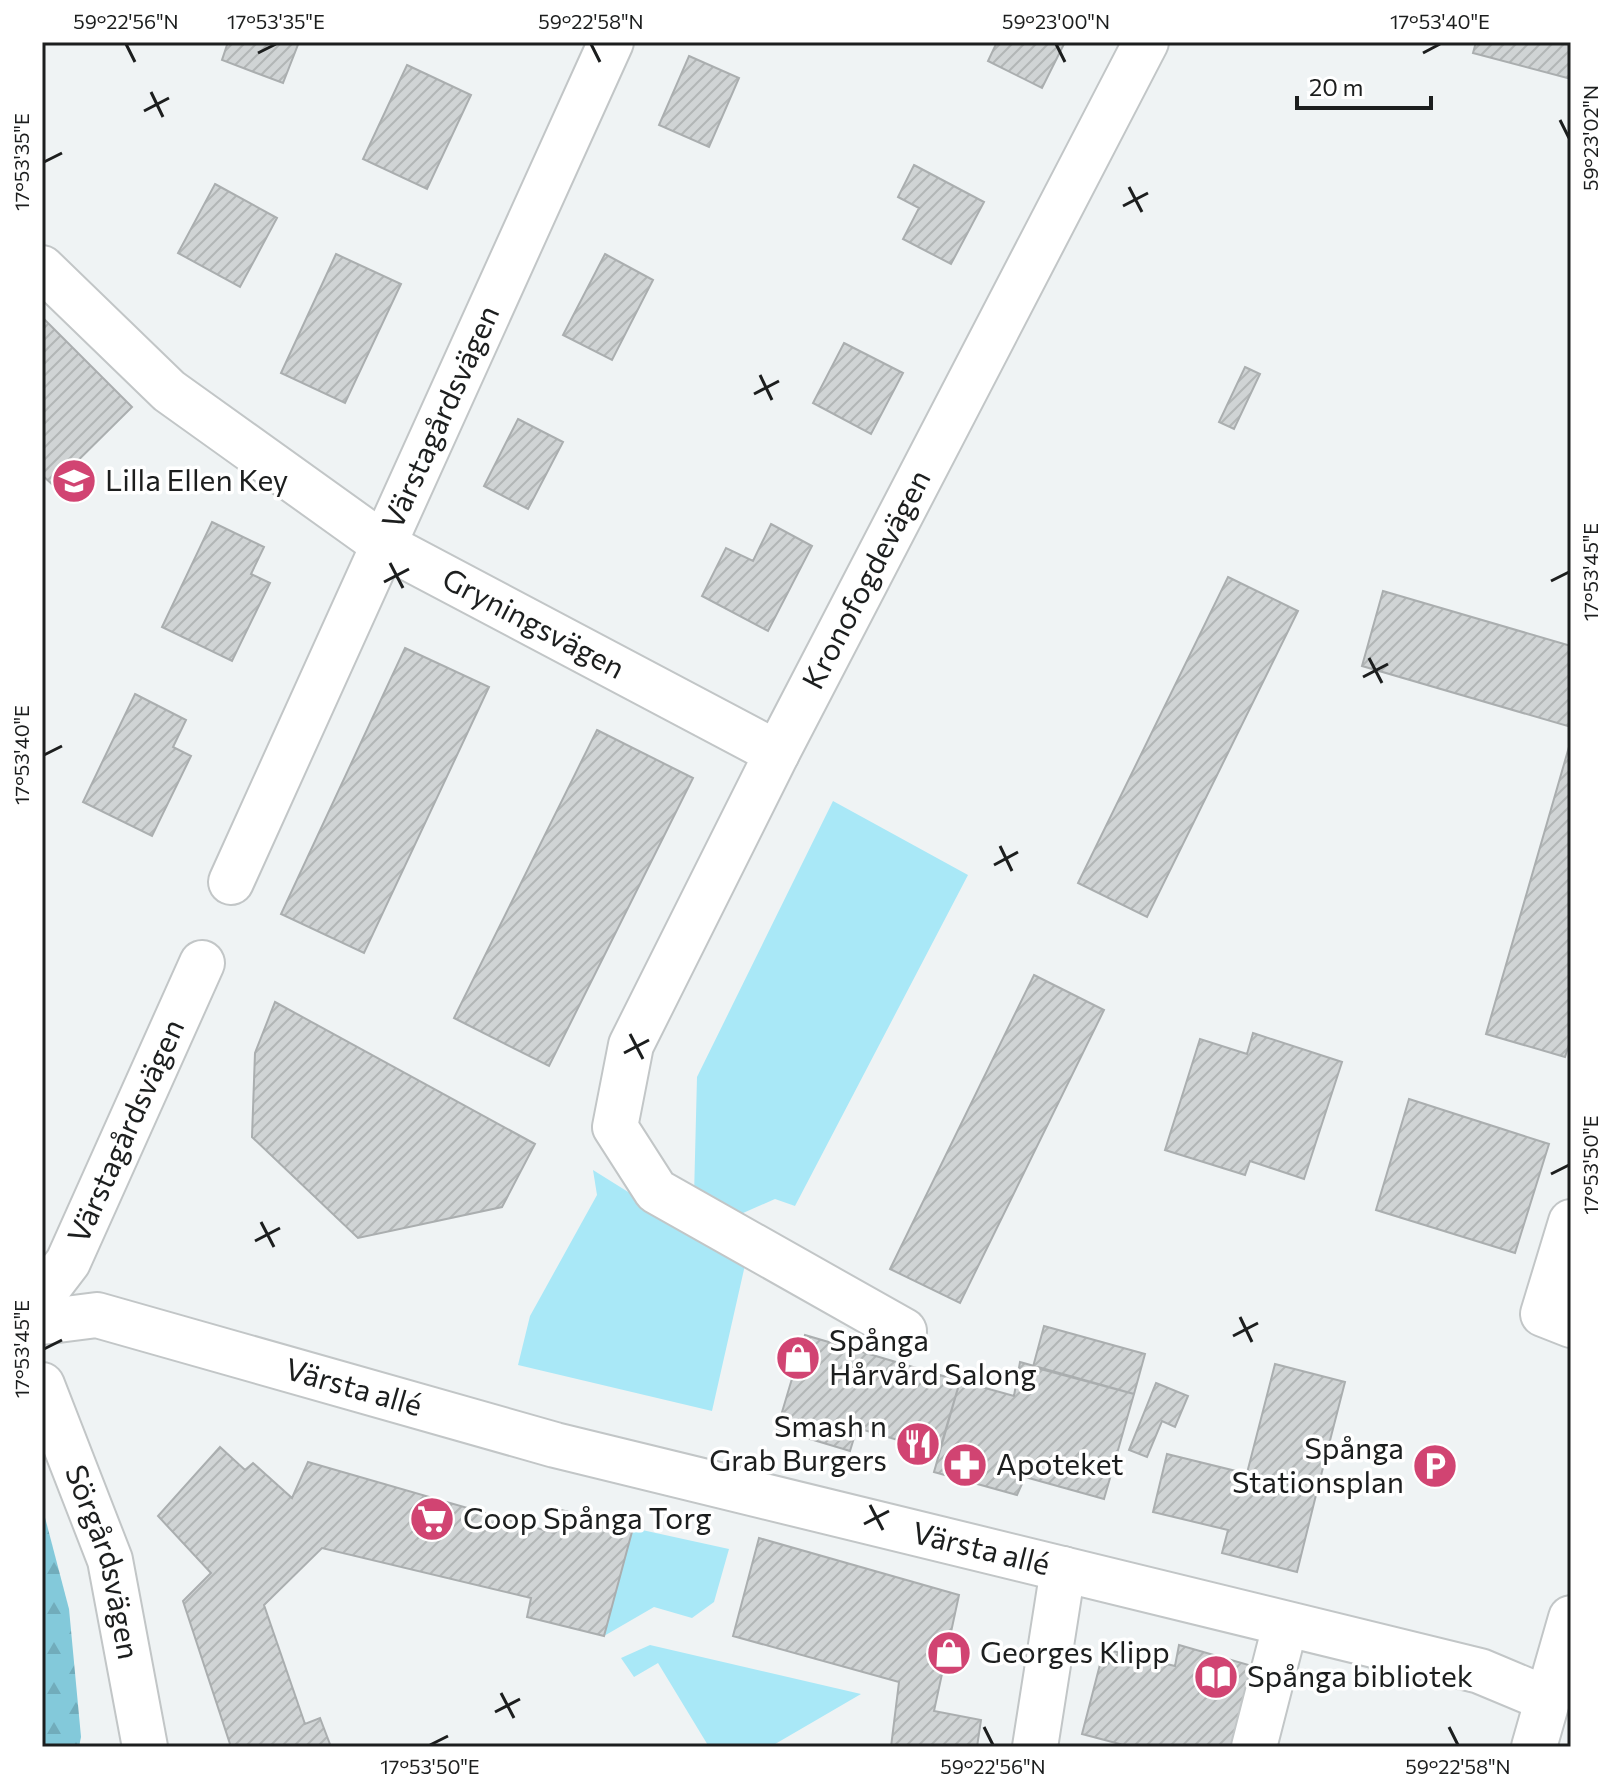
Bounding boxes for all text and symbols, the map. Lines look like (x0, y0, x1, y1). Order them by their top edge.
text: 59°22'56"N (73, 9, 179, 33)
text: 17°53'35"E (227, 9, 325, 33)
text: 59°22'58"N (538, 9, 644, 33)
text: 59°23'00"N (1002, 9, 1110, 33)
text: 17°53'40"E (1390, 9, 1490, 33)
scale bar (1297, 60, 1431, 110)
text: 20 m (1309, 72, 1363, 101)
text: 59°23'02"N (1578, 85, 1602, 191)
text: 17°53'35"E (9, 113, 33, 211)
street label: Värstagårdsvägen (372, 299, 505, 534)
school or university icon: Lilla Ellen Key (50, 457, 98, 505)
place label: Lilla Ellen Key (105, 460, 288, 497)
street label: Kronofogdevägen (793, 463, 937, 695)
text: 17°53'45"E (1578, 523, 1602, 621)
street label: Gryningsvägen (437, 558, 632, 685)
text: 17°53'40"E (9, 705, 33, 805)
street label: Värstagårdsvägen (58, 1013, 190, 1248)
text: 17°53'50"E (1578, 1115, 1602, 1215)
text: 17°53'45"E (9, 1300, 33, 1398)
place label: Spånga Hårvård Salong (829, 1320, 1037, 1391)
shop icon: Spånga Hårvård Salong (774, 1334, 822, 1382)
street label: Värsta allé (282, 1348, 427, 1422)
place label: Smash n Grab Burgers (709, 1406, 887, 1477)
restaurant icon: Smash n Grab Burgers (894, 1420, 942, 1468)
place label: Spånga Stationsplan (1232, 1428, 1404, 1499)
pharmacy icon: Apoteket (941, 1441, 989, 1489)
parking icon: Spånga Stationsplan (1411, 1442, 1459, 1490)
place label: Apoteket (996, 1444, 1124, 1481)
street label: Sörgårdsvägen (59, 1459, 149, 1662)
supermarket icon: Coop Spånga Torg (408, 1495, 456, 1543)
place label: Coop Spånga Torg (463, 1498, 712, 1535)
street label: Värsta allé (909, 1512, 1054, 1581)
shop icon: Georges Klipp (925, 1629, 973, 1677)
place label: Georges Klipp (980, 1632, 1170, 1669)
library icon: Spånga bibliotek (1192, 1653, 1240, 1701)
place label: Spånga bibliotek (1247, 1656, 1473, 1693)
text: 17°53'50"E (380, 1754, 480, 1778)
text: 59°22'56"N (940, 1754, 1046, 1778)
text: 59°22'58"N (1405, 1754, 1511, 1778)

